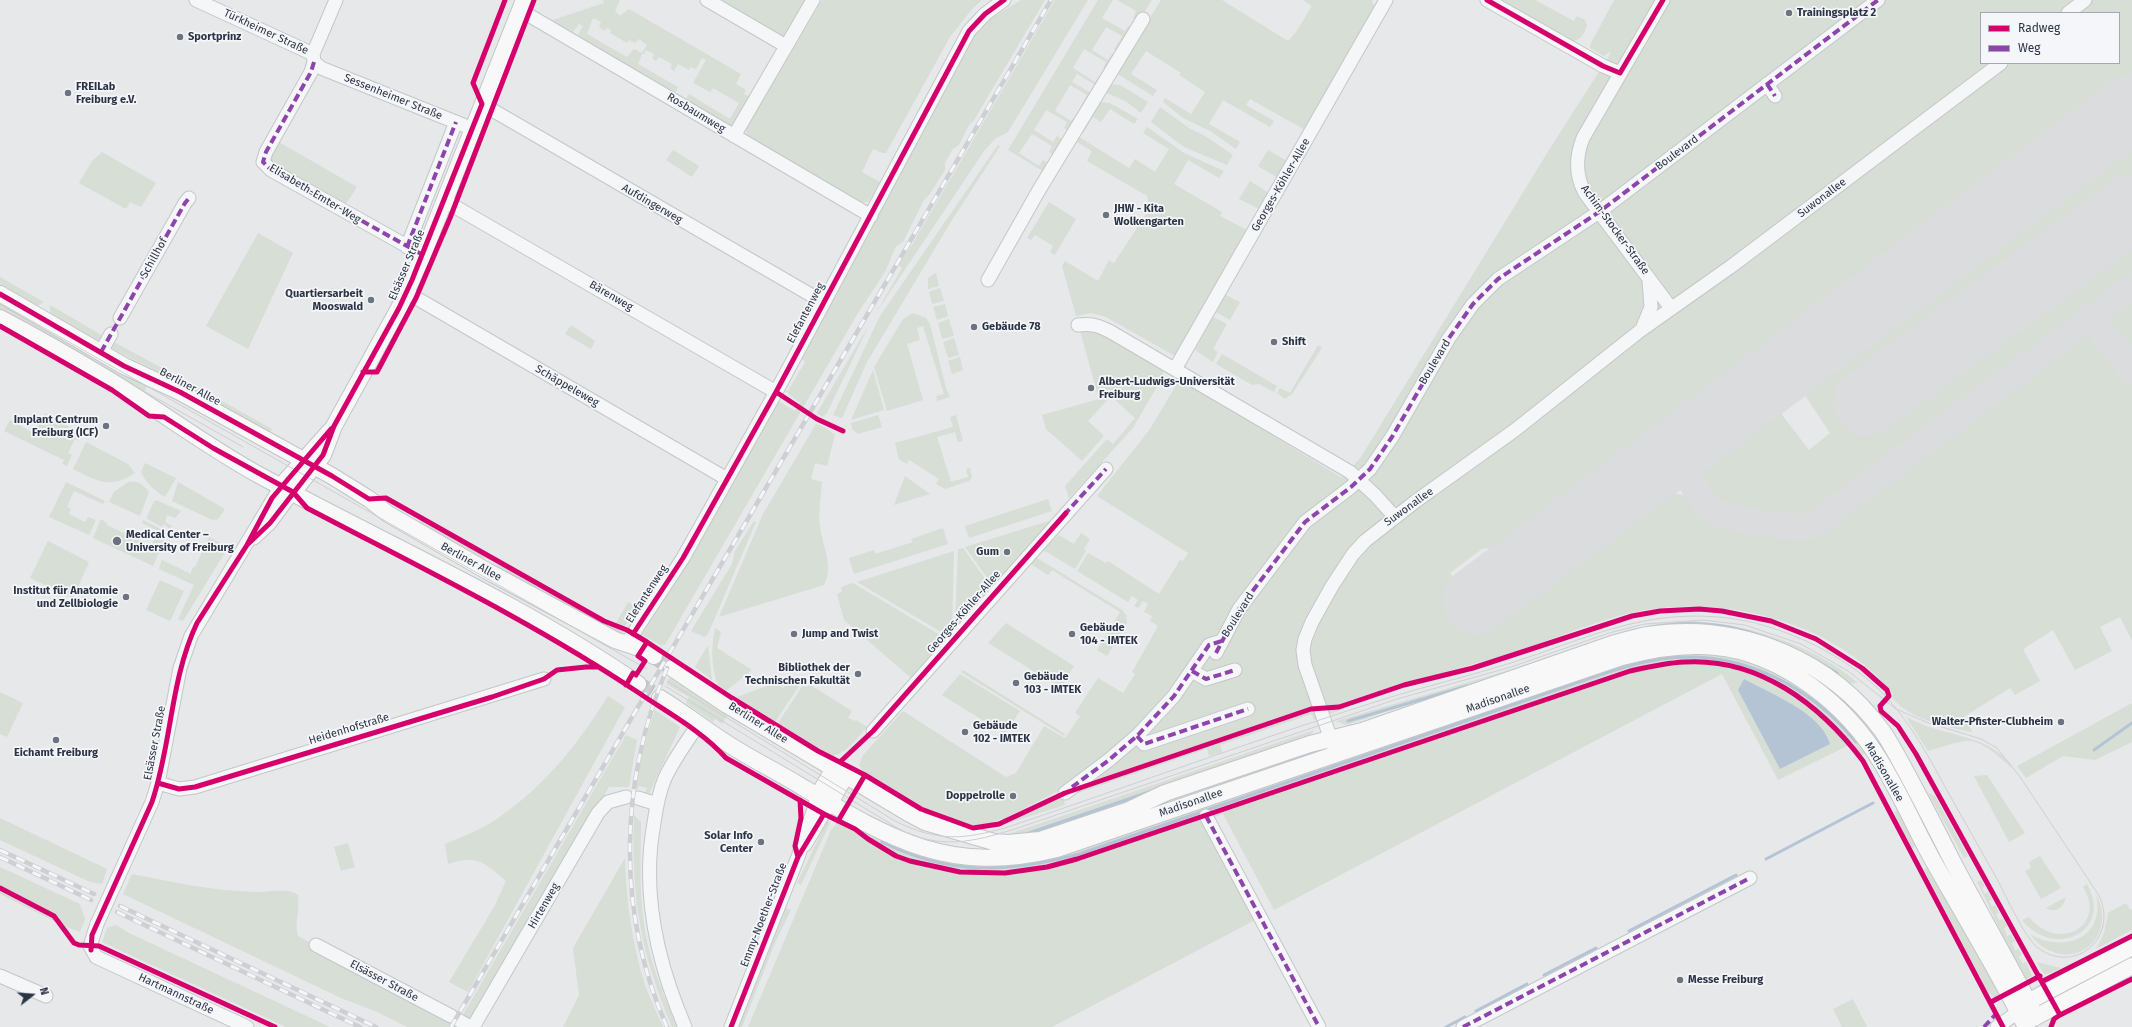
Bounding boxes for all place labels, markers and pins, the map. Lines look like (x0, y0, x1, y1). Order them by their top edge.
place label: Trainingsplatz 2 (1797, 6, 1876, 20)
marker: Trainingsplatz 2 (1784, 8, 1794, 18)
place label: Sportprinz (188, 30, 241, 44)
marker: Sportprinz (175, 32, 185, 42)
place label: FREILab Freiburg e.V. (76, 80, 136, 106)
marker: FREILab Freiburg e.V. (63, 88, 73, 98)
place label: JHW - Kita Wolkengarten (1114, 202, 1184, 228)
marker: JHW - Kita Wolkengarten (1101, 210, 1111, 220)
place label: Quartiersarbeit Mooswald (285, 287, 363, 313)
marker: Quartiersarbeit Mooswald (366, 295, 376, 305)
place label: Gebäude 78 (982, 320, 1041, 334)
marker: Gebäude 78 (969, 322, 979, 332)
place label: Shift (1282, 335, 1306, 349)
marker: Shift (1269, 337, 1279, 347)
place label: Albert-Ludwigs-Universität Freiburg (1099, 375, 1235, 401)
marker: Albert-Ludwigs-Universität Freiburg (1086, 383, 1096, 393)
place label: Implant Centrum Freiburg (ICF) (14, 413, 98, 439)
marker: Implant Centrum Freiburg (ICF) (101, 421, 111, 431)
place label: Medical Center – University of Freiburg (126, 528, 234, 554)
marker: Medical Center – University of Freiburg (111, 535, 123, 547)
place label: Gum (976, 545, 999, 559)
marker: Gum (1002, 547, 1012, 557)
place label: Institut für Anatomie und Zellbiologie (13, 584, 118, 610)
marker: Institut für Anatomie und Zellbiologie (121, 592, 131, 602)
place label: Gebäude 104 - IMTEK (1080, 621, 1138, 647)
place label: Jump and Twist (802, 627, 878, 641)
marker: Jump and Twist (789, 629, 799, 639)
marker: Gebäude 104 - IMTEK (1067, 629, 1077, 639)
place label: Bibliothek der Technischen Fakultät (745, 661, 850, 687)
marker: Bibliothek der Technischen Fakultät (853, 669, 863, 679)
place label: Gebäude 103 - IMTEK (1024, 670, 1081, 696)
marker: Gebäude 103 - IMTEK (1011, 678, 1021, 688)
place label: Walter-Pfister-Clubheim (1932, 715, 2053, 729)
marker: Walter-Pfister-Clubheim (2056, 717, 2066, 727)
place label: Gebäude 102 - IMTEK (973, 719, 1030, 745)
marker: Gebäude 102 - IMTEK (960, 727, 970, 737)
marker: Eichamt Freiburg (51, 735, 61, 745)
place label: Eichamt Freiburg (14, 746, 98, 760)
place label: Doppelrolle (946, 789, 1005, 803)
marker: Doppelrolle (1008, 791, 1018, 801)
place label: Solar Info Center (704, 829, 753, 855)
marker: Solar Info Center (756, 837, 766, 847)
place label: Messe Freiburg (1688, 973, 1763, 987)
marker: Messe Freiburg (1675, 975, 1685, 985)

